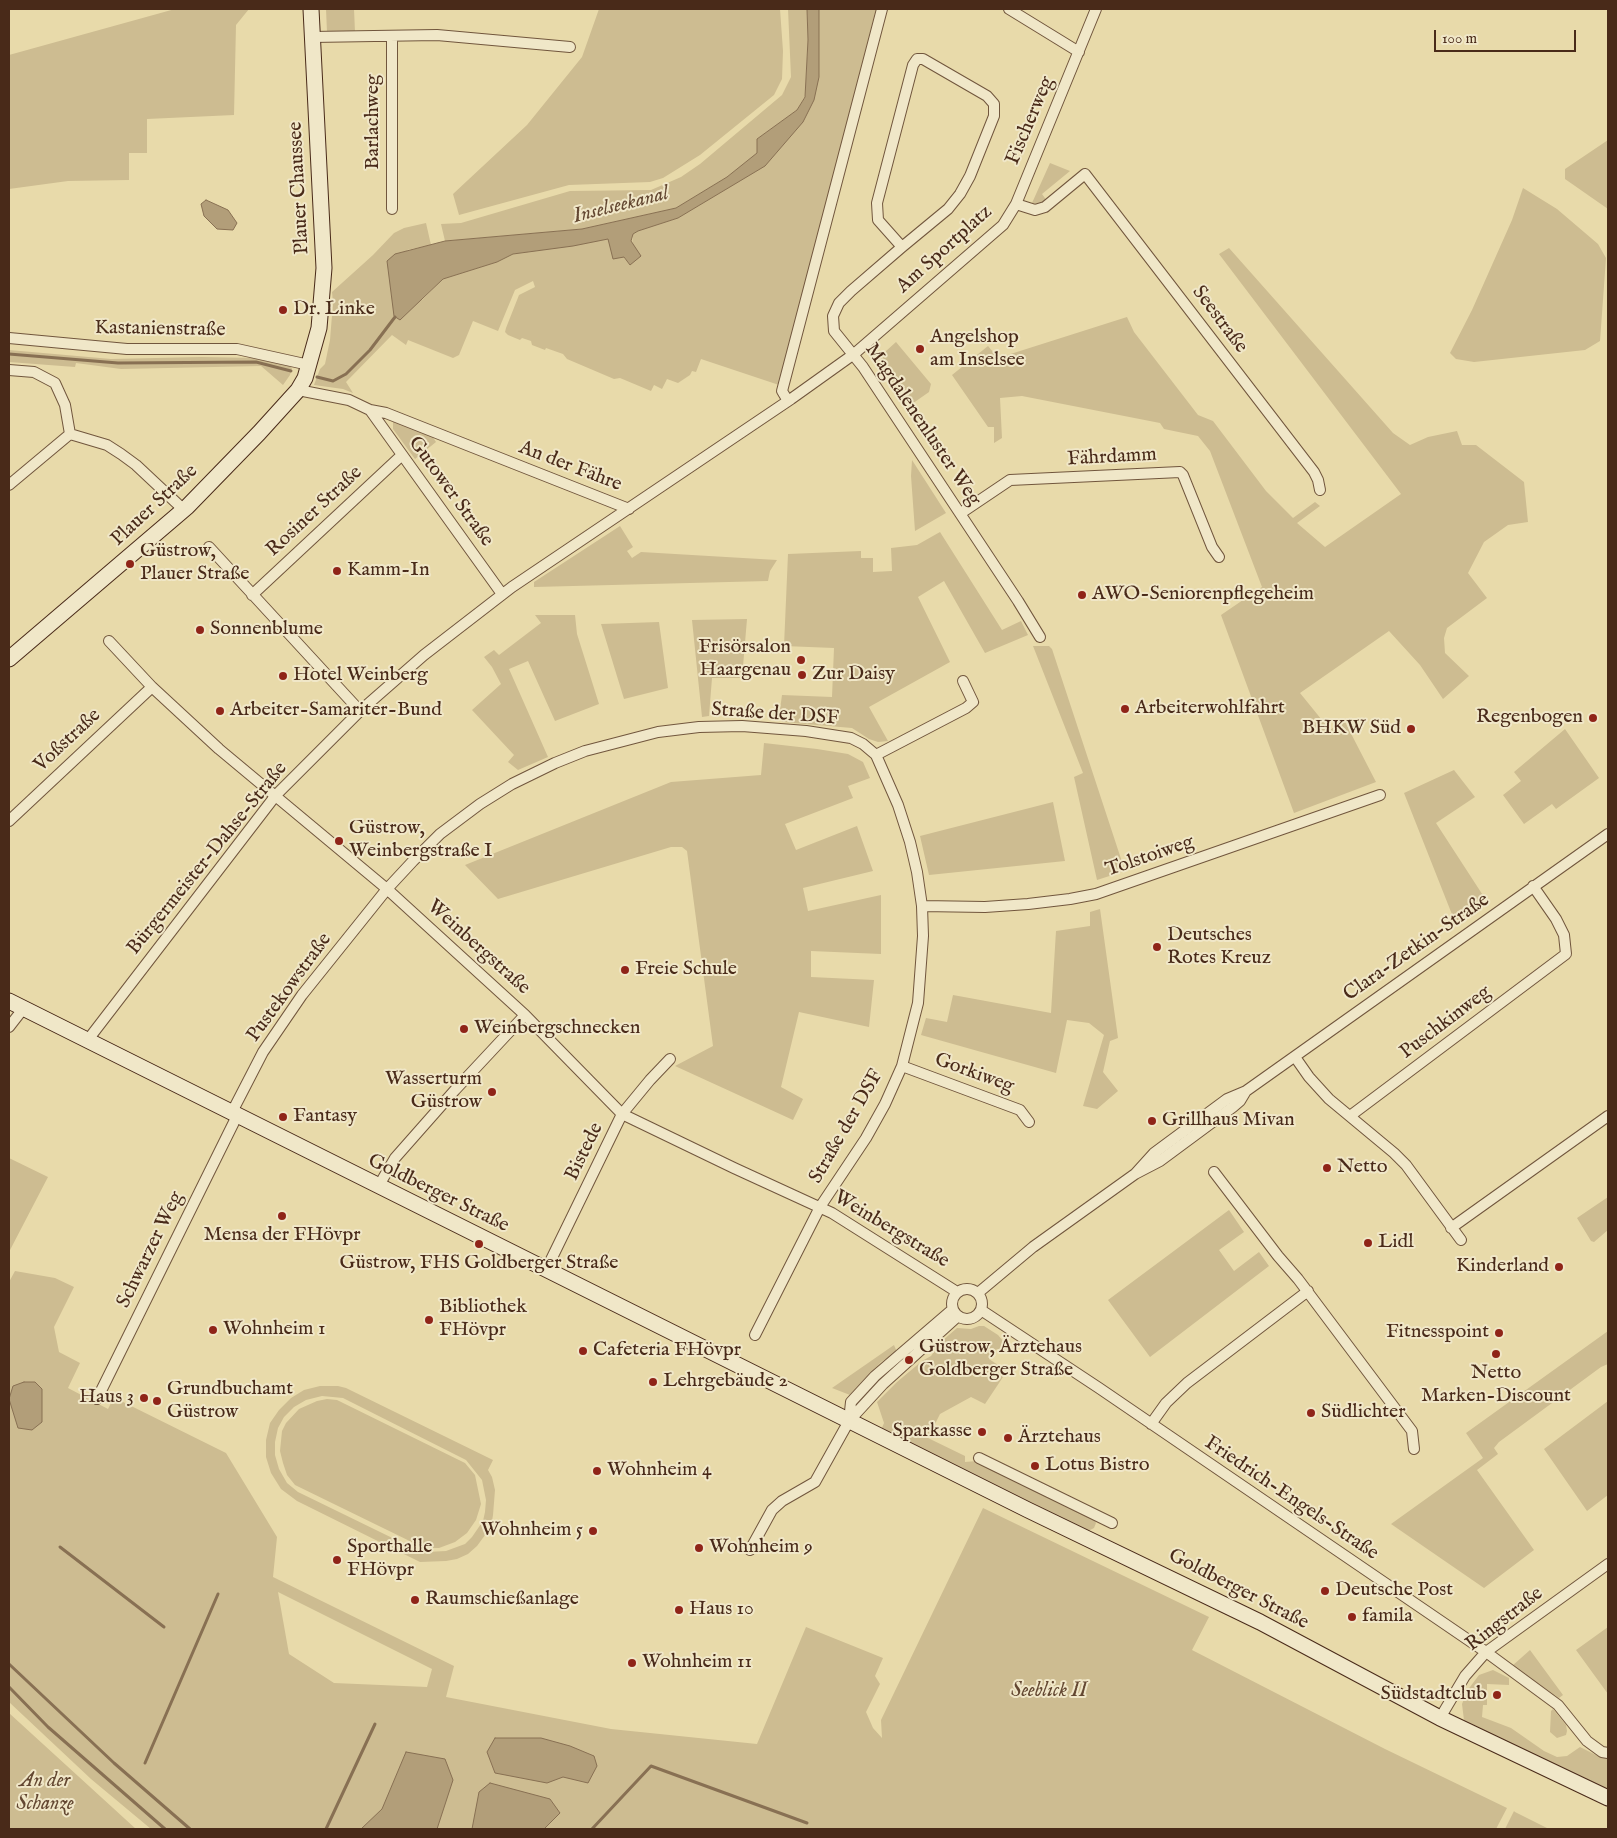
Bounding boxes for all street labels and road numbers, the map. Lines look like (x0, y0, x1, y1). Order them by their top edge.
street label: Fischerweg (1002, 73, 1060, 169)
street label: Barlachweg (362, 74, 386, 170)
street label: Plauer Chaussee (285, 121, 315, 255)
street label: Am Sportplatz (892, 201, 998, 299)
street label: Seestraße (1186, 282, 1252, 358)
street label: Kastanienstraße (94, 317, 226, 343)
street label: Magdalenenluster Weg (859, 339, 985, 511)
street label: Gutower Straße (402, 432, 498, 552)
street label: An der Fähre (515, 436, 625, 498)
street label: Fährdamm (1067, 444, 1157, 472)
street label: Plauer Straße (107, 460, 203, 552)
street label: Rosiner Straße (262, 461, 368, 563)
street label: Straße der DSF (711, 699, 839, 731)
street label: Voßstraße (30, 704, 106, 778)
street label: Bürgermeister-Dahse-Straße (123, 758, 293, 960)
street label: Tolstoiweg (1103, 831, 1197, 883)
street label: Clara-Zetkin-Straße (1340, 889, 1494, 1007)
street label: Weinbergstraße (421, 895, 535, 1001)
street label: Pustekowstraße (242, 929, 338, 1047)
street label: Puschkinweg (1396, 981, 1496, 1065)
street label: Gorkiweg (931, 1049, 1017, 1099)
street label: Straße der DSF (805, 1066, 889, 1188)
street label: Bistede (561, 1119, 609, 1185)
street label: Goldberger Straße (363, 1149, 513, 1239)
street label: Weinbergstraße (829, 1186, 953, 1274)
street label: Schwarzer Weg (112, 1188, 190, 1312)
street label: Friedrich-Engels-Straße (1199, 1432, 1383, 1566)
street label: Goldberger Straße (1164, 1544, 1312, 1636)
street label: Ringstraße (1462, 1582, 1548, 1658)

